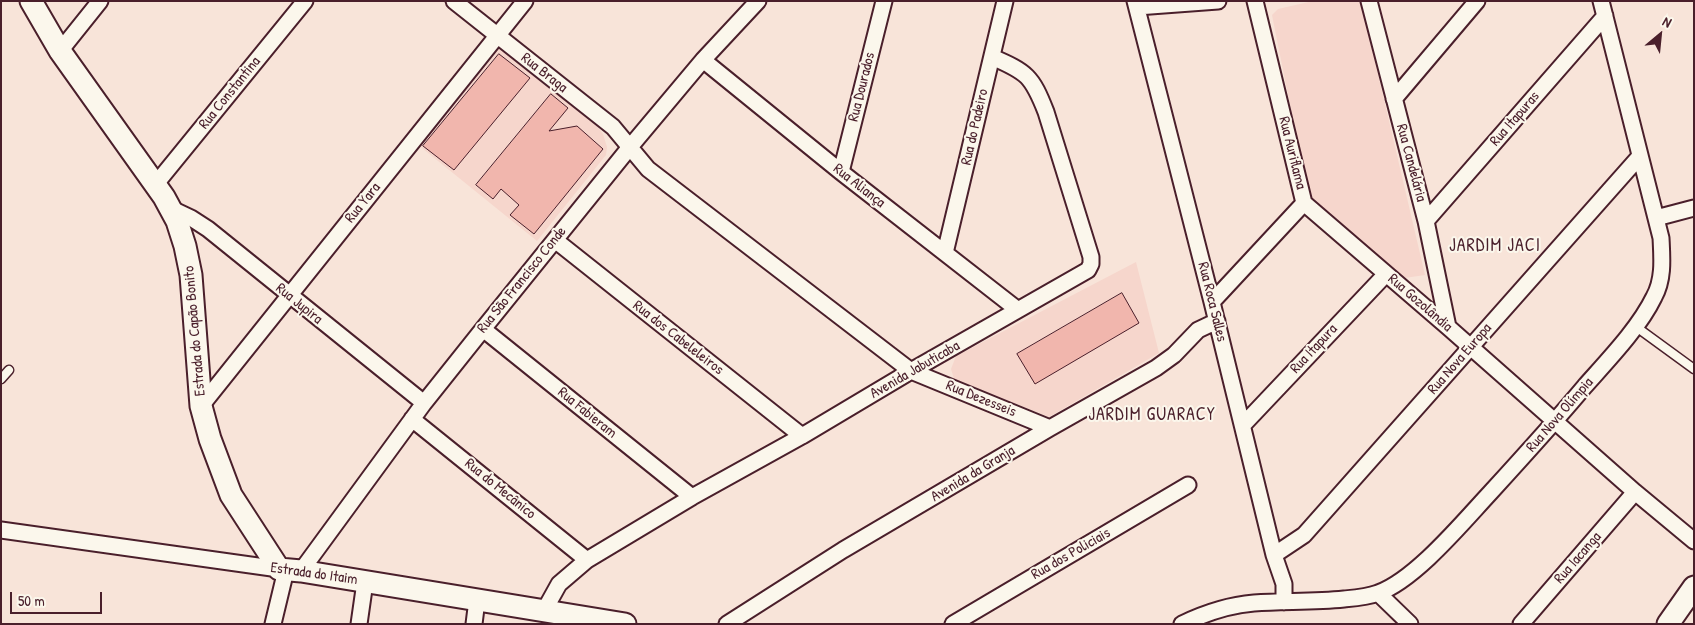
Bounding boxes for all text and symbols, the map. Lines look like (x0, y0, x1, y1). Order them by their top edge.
north arrow (1635, 10, 1685, 60)
text: N (1660, 11, 1675, 31)
street label: Rua Braga (517, 49, 571, 97)
street label: Rua Dourados (845, 51, 879, 123)
street label: Rua Constantina (195, 53, 265, 133)
street label: Rua do Padeiro (958, 87, 992, 167)
street label: Rua Itapuras (1486, 88, 1544, 150)
street label: Rua Auriflama (1274, 115, 1310, 191)
street label: Rua Candelária (1392, 122, 1430, 204)
street label: Rua Aliança (829, 160, 889, 212)
street label: Rua Yara (341, 179, 385, 227)
street label: Rua São Francisco Conde (474, 223, 570, 337)
district label: JARDIM JACI (1448, 235, 1542, 257)
street label: Rua Roca Salles (1193, 260, 1231, 344)
street label: Estrada do Capão Bonito (180, 265, 210, 397)
street label: Rua Gozolândia (1384, 270, 1456, 336)
street label: Rua Jupira (272, 280, 326, 328)
street label: Rua dos Cabeleleiros (629, 297, 727, 379)
street label: Rua Nova Europa (1424, 320, 1496, 398)
street label: Rua Itapura (1287, 321, 1341, 377)
street label: Avenida Jabuticaba (867, 337, 963, 403)
street label: Rua Nova Olímpia (1523, 374, 1597, 456)
street label: Rua Dezesseis (943, 377, 1019, 421)
street label: Rua Fabieram (554, 384, 620, 442)
district label: JARDIM GUARACY (1087, 404, 1217, 426)
street label: Avenida da Granja (928, 442, 1018, 506)
street label: Rua do Mecânico (461, 455, 539, 523)
street label: Rua dos Policiais (1028, 524, 1114, 584)
street label: Rua Iacanga (1551, 528, 1605, 588)
street label: Estrada do Itaim (269, 559, 359, 589)
scale bar (12, 582, 105, 614)
text: 50 m (18, 590, 45, 611)

